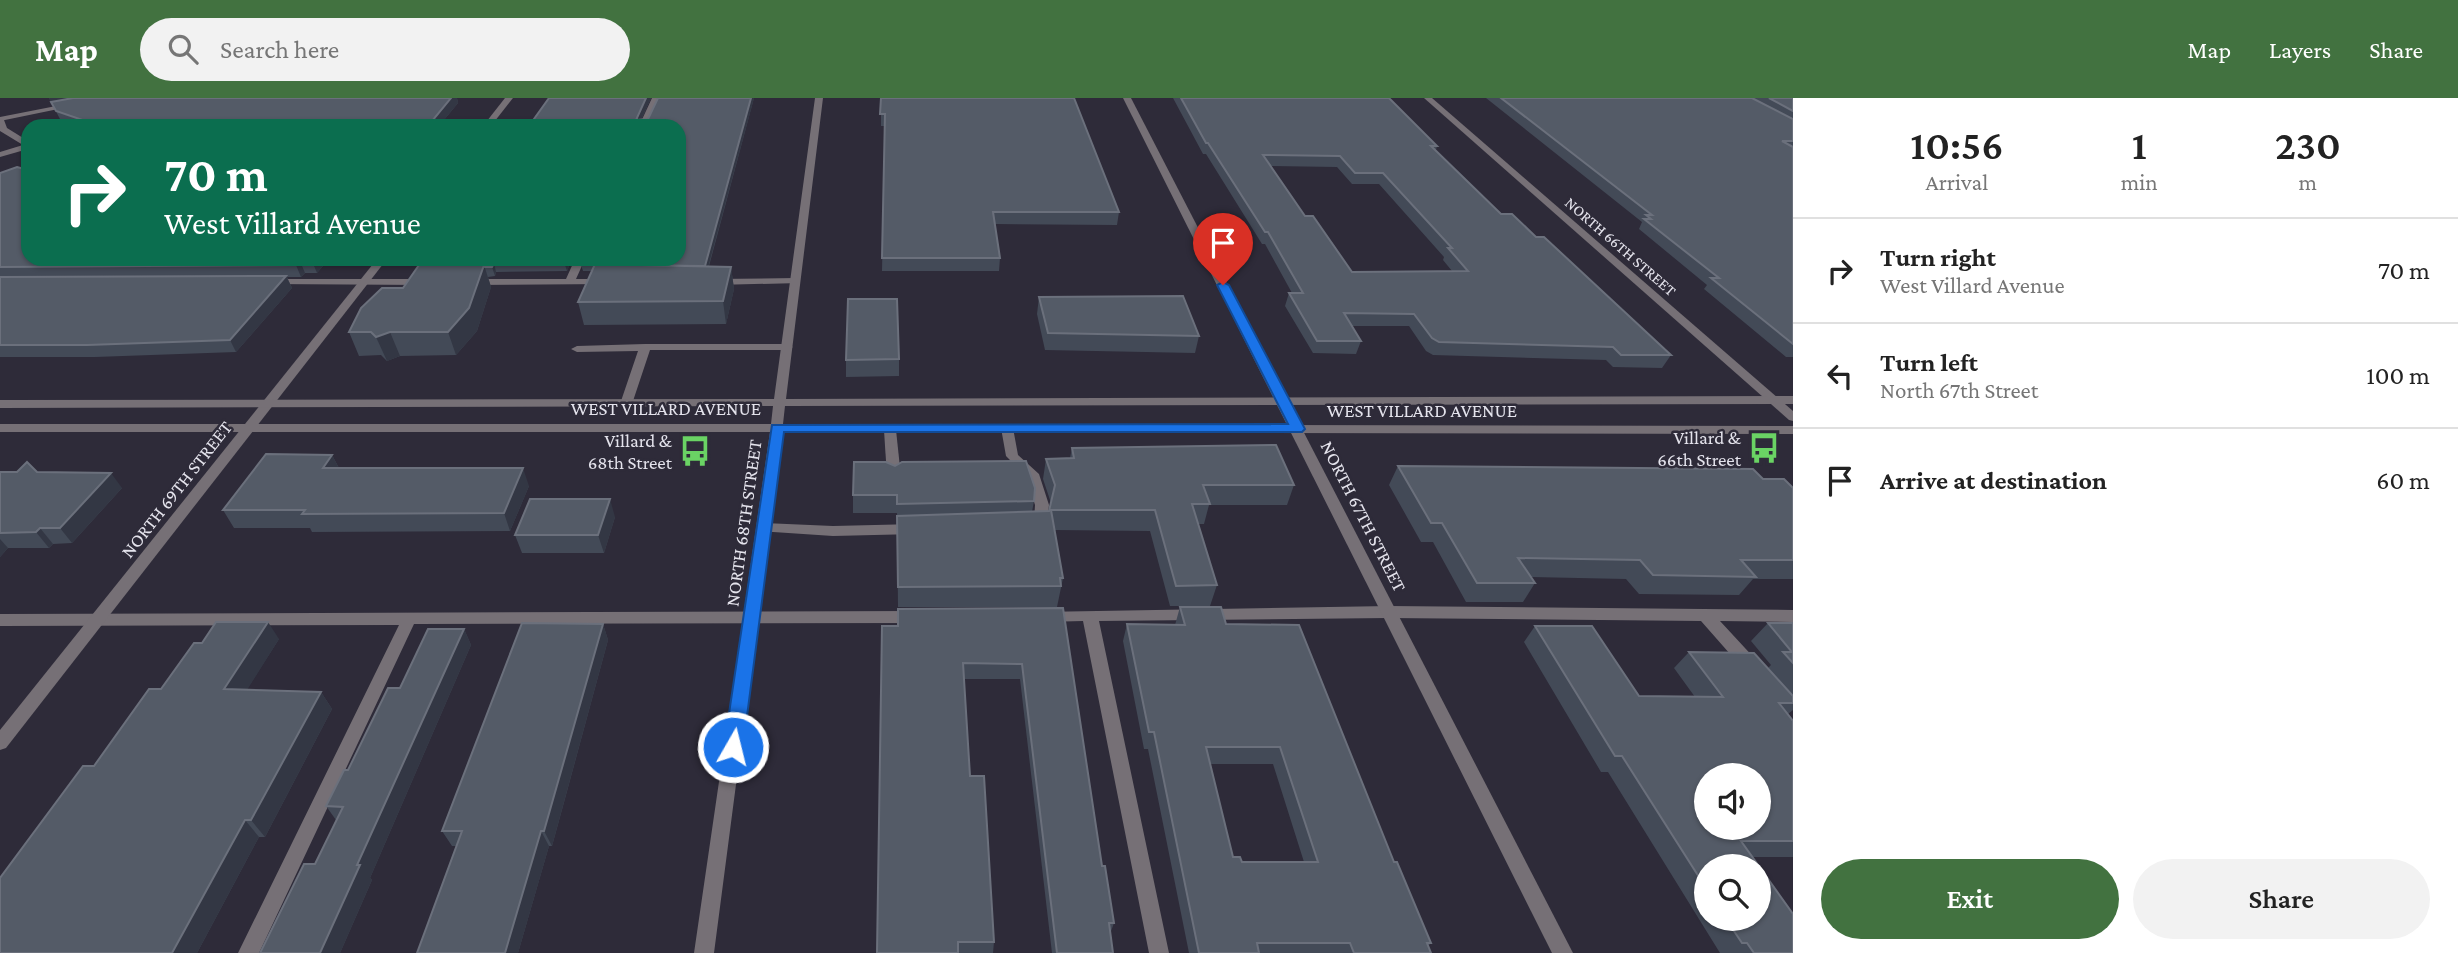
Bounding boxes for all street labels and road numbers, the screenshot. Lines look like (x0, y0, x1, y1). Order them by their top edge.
street label: NORTH 66TH STREET (1562, 194, 1680, 299)
street label: WEST VILLARD AVENUE (571, 398, 761, 419)
street label: WEST VILLARD AVENUE (1327, 400, 1517, 421)
street label: NORTH 69TH STREET (117, 416, 237, 562)
street label: NORTH 67TH STREET (1316, 437, 1411, 596)
street label: NORTH 68TH STREET (721, 438, 766, 608)

